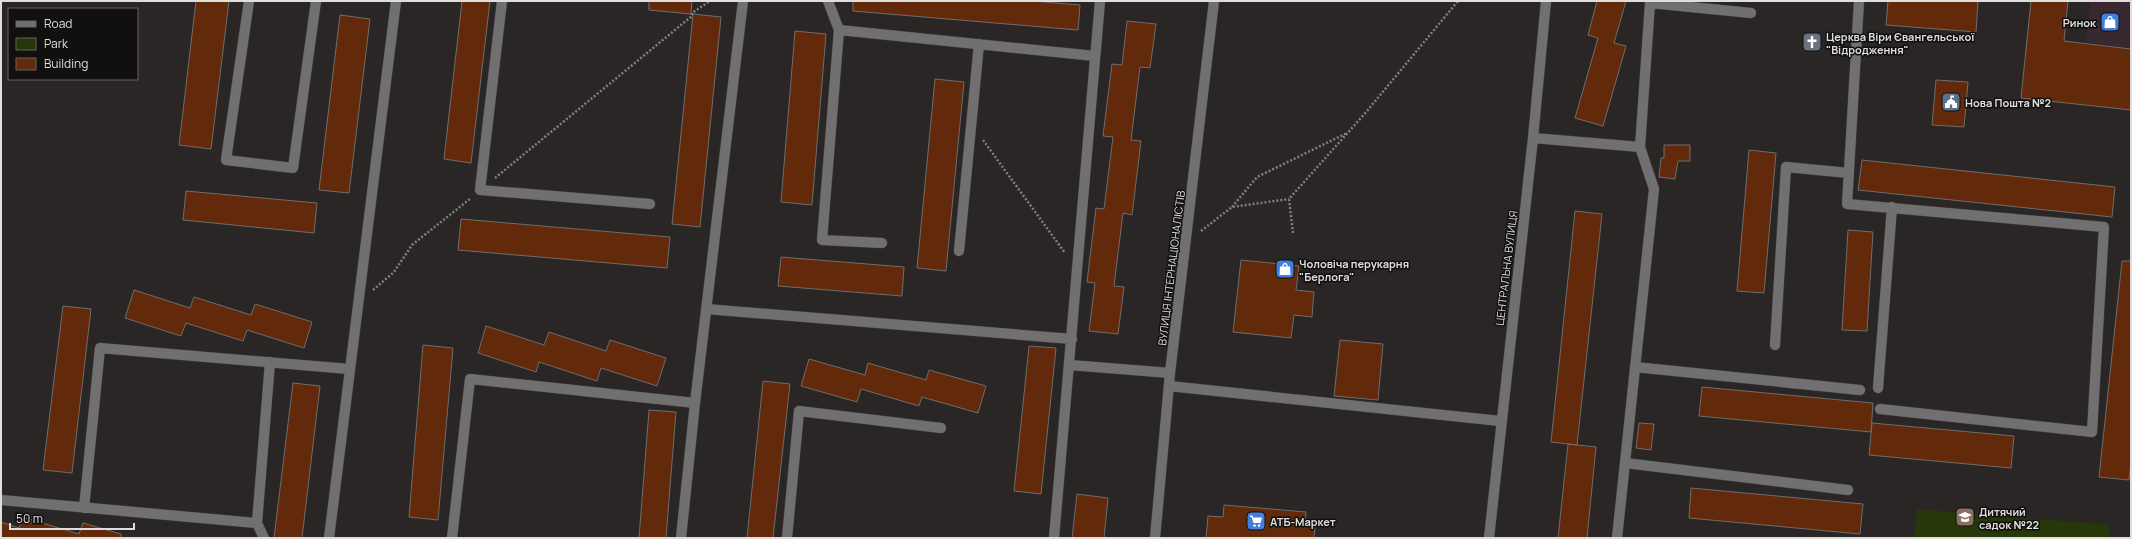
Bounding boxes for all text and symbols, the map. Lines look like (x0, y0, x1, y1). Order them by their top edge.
legend (8, 8, 138, 80)
shop icon: Ринок (2099, 11, 2121, 33)
text: Road (44, 15, 72, 32)
place label: Ринок (2063, 15, 2097, 30)
place label: Церква Віри Євангельської "Відродження" (1826, 29, 1975, 57)
church icon: Церква Віри Євангельської "Відродження" (1801, 31, 1823, 53)
text: Park (44, 35, 69, 52)
text: Building (44, 55, 88, 72)
public building icon: Нова Пошта №2 (1940, 91, 1962, 113)
place label: Нова Пошта №2 (1965, 95, 2051, 110)
street label: ВУЛИЦЯ ІНТЕРНАЦІОНАЛІСТІВ (1154, 189, 1188, 346)
street label: ЦЕНТРАЛЬНА ВУЛИЦЯ (1492, 210, 1521, 326)
place label: Чоловіча перукарня "Берлога" (1299, 256, 1409, 284)
shop icon: Чоловіча перукарня "Берлога" (1274, 258, 1296, 280)
place label: Дитячий садок №22 (1979, 504, 2039, 532)
scale bar (10, 505, 134, 531)
school or university icon: Дитячий садок №22 (1954, 506, 1976, 528)
text: 50 m (16, 510, 43, 527)
supermarket icon: АТБ-Маркет (1245, 510, 1267, 532)
place label: АТБ-Маркет (1270, 514, 1336, 529)

